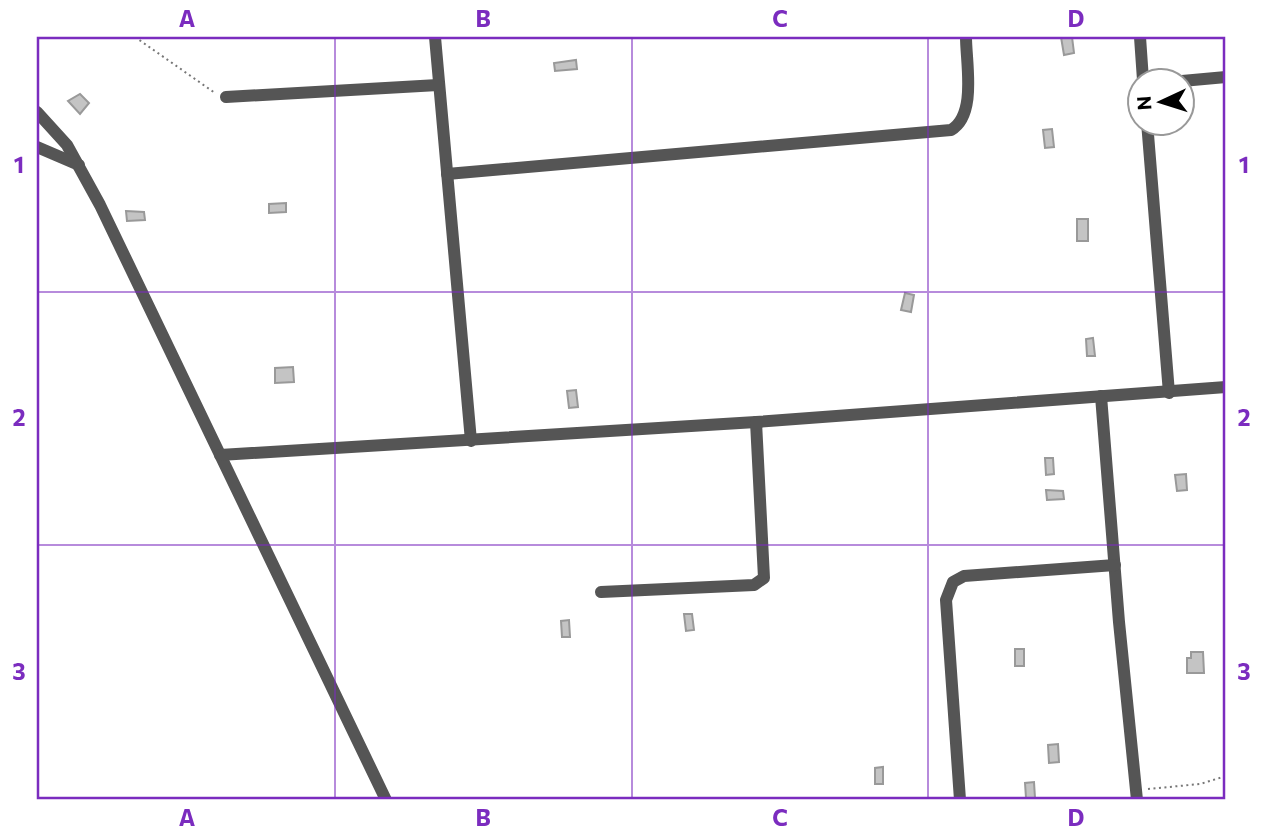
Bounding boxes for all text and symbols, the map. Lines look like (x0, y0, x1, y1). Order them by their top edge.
text: A (179, 4, 196, 32)
text: B (475, 4, 491, 32)
text: C (772, 4, 788, 32)
text: D (1068, 4, 1085, 32)
north arrow (1126, 66, 1196, 136)
text: N (1132, 95, 1156, 111)
text: 1 (14, 150, 24, 178)
text: 1 (1239, 150, 1249, 178)
text: 2 (12, 403, 26, 431)
text: 2 (1237, 403, 1251, 431)
text: 3 (12, 657, 26, 685)
text: 3 (1237, 657, 1251, 685)
text: A (179, 803, 196, 831)
text: B (475, 803, 491, 831)
text: C (772, 803, 788, 831)
text: D (1068, 803, 1085, 831)

